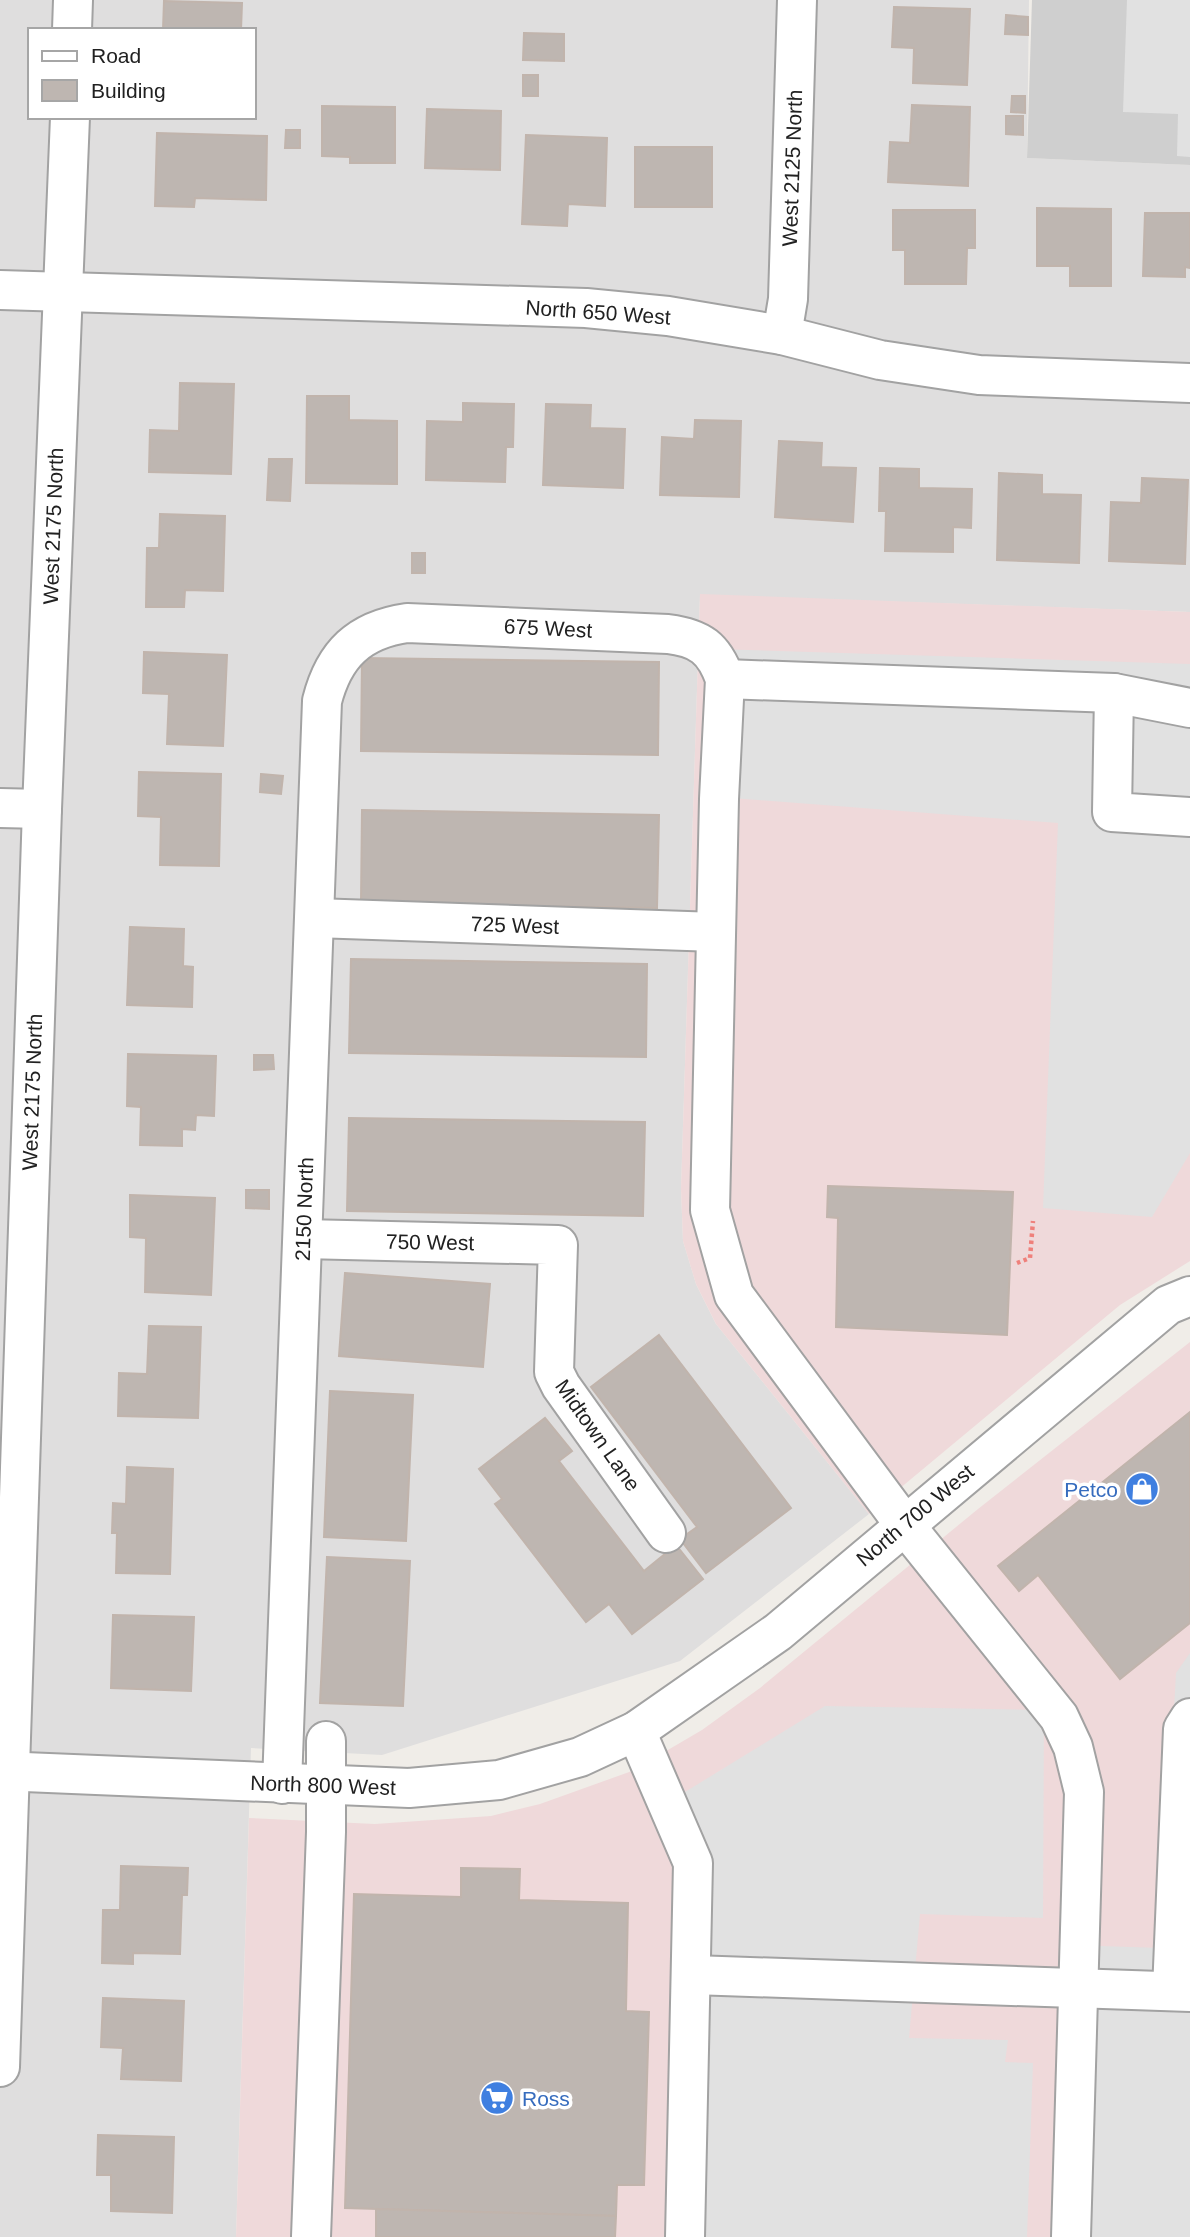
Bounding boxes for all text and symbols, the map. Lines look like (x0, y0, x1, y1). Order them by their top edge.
legend (28, 28, 256, 119)
text: Road (91, 44, 141, 67)
text: Building (91, 79, 166, 102)
street label: West 2125 North (778, 89, 806, 247)
street label: North 650 West (525, 295, 672, 329)
street label: West 2175 North (39, 447, 67, 605)
street label: 675 West (503, 614, 593, 642)
street label: 725 West (470, 912, 560, 938)
street label: West 2175 North (18, 1013, 46, 1171)
street label: 2150 North (291, 1157, 317, 1261)
street label: 750 West (386, 1230, 475, 1254)
street label: Midtown Lane (551, 1375, 645, 1495)
street label: North 700 West (852, 1459, 978, 1571)
shop icon: Petco (1123, 1470, 1161, 1508)
place label: Petco (1064, 1478, 1118, 1501)
street label: North 800 West (250, 1771, 396, 1799)
supermarket icon: Ross (478, 2079, 516, 2117)
place label: Ross (522, 2087, 570, 2110)

